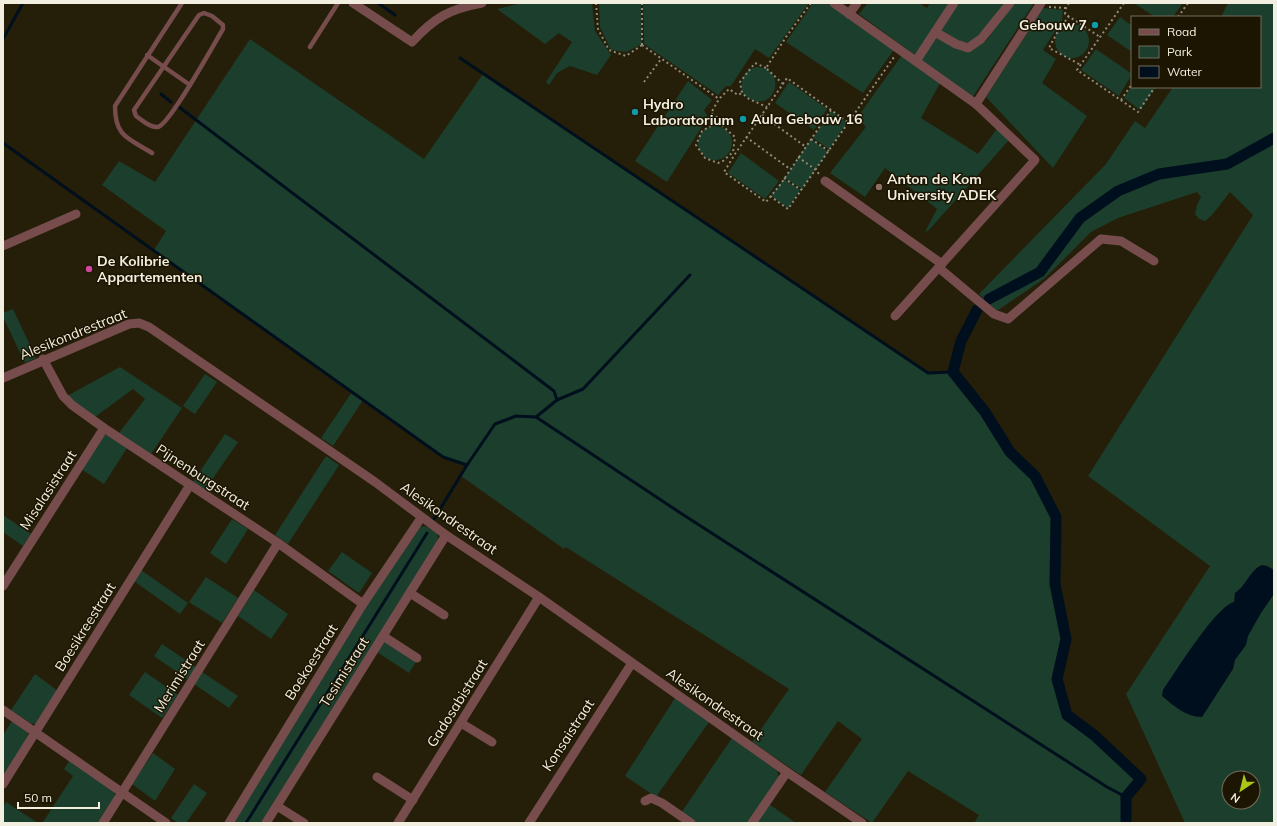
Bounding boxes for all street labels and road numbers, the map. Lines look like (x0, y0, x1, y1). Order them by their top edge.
street label: Alesikondrestraat (17, 304, 129, 364)
street label: Pijnenburgstraat (153, 440, 253, 514)
street label: Misalasistraat (16, 447, 80, 533)
street label: Alesikondrestraat (397, 478, 501, 558)
street label: Boesikreestraat (51, 579, 120, 675)
street label: Boekoestraat (281, 621, 342, 703)
street label: Tesimistraat (315, 633, 373, 710)
street label: Merimistraat (150, 636, 208, 716)
street label: Gadosabistraat (423, 655, 491, 750)
street label: Alesikondrestraat (663, 664, 767, 744)
street label: Konsaistraat (538, 696, 598, 774)

